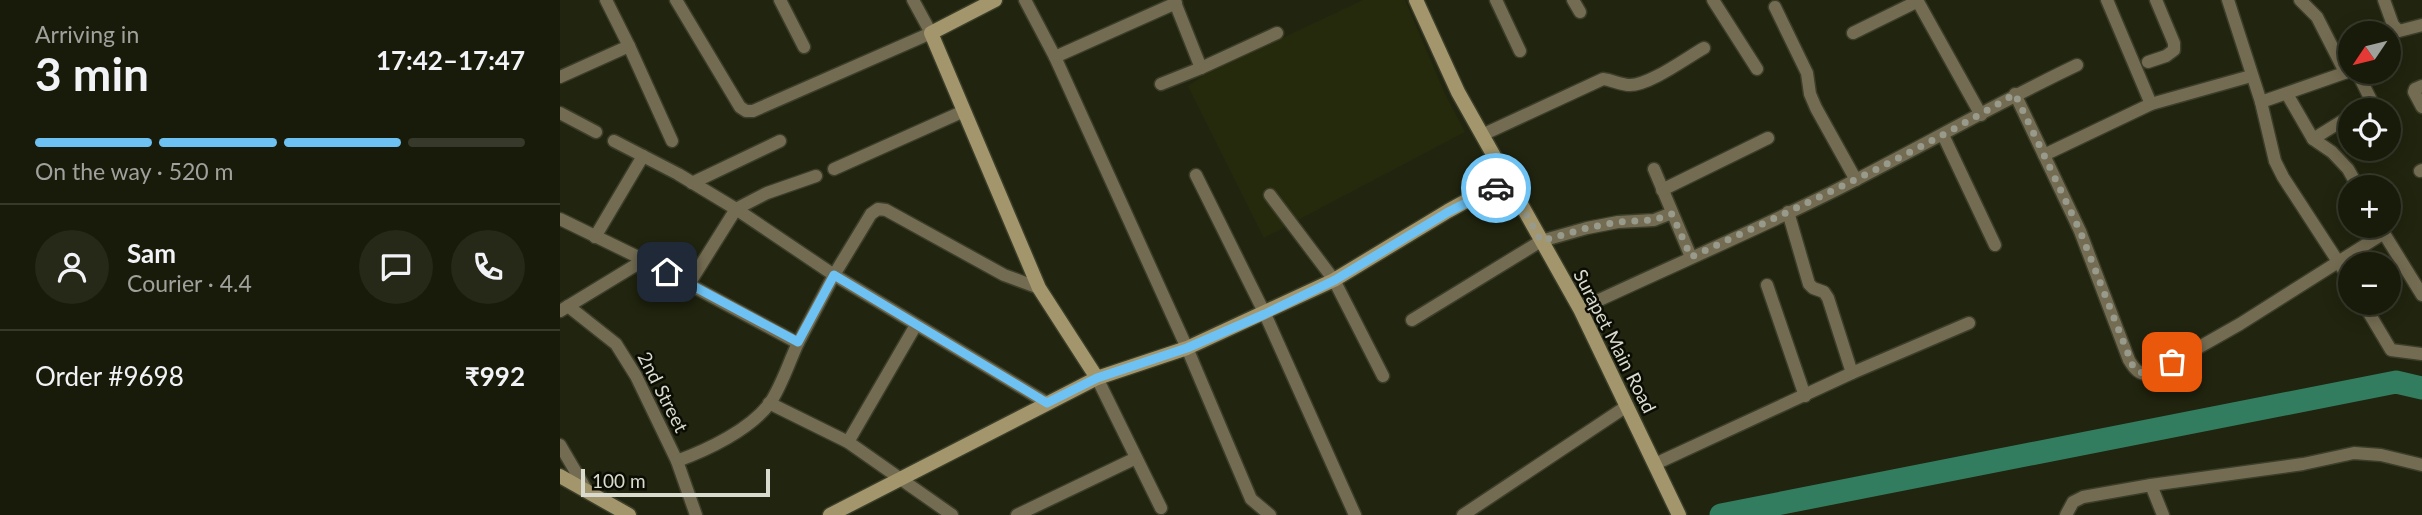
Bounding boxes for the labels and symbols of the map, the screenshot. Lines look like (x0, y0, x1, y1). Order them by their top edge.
north arrow (2338, 21, 2401, 84)
courier (1461, 153, 1531, 223)
pin (637, 242, 697, 302)
street label: Surapet Main Road (1569, 265, 1662, 416)
pin (2142, 332, 2202, 392)
street label: 2nd Street (633, 348, 694, 436)
scale bar (581, 466, 770, 498)

